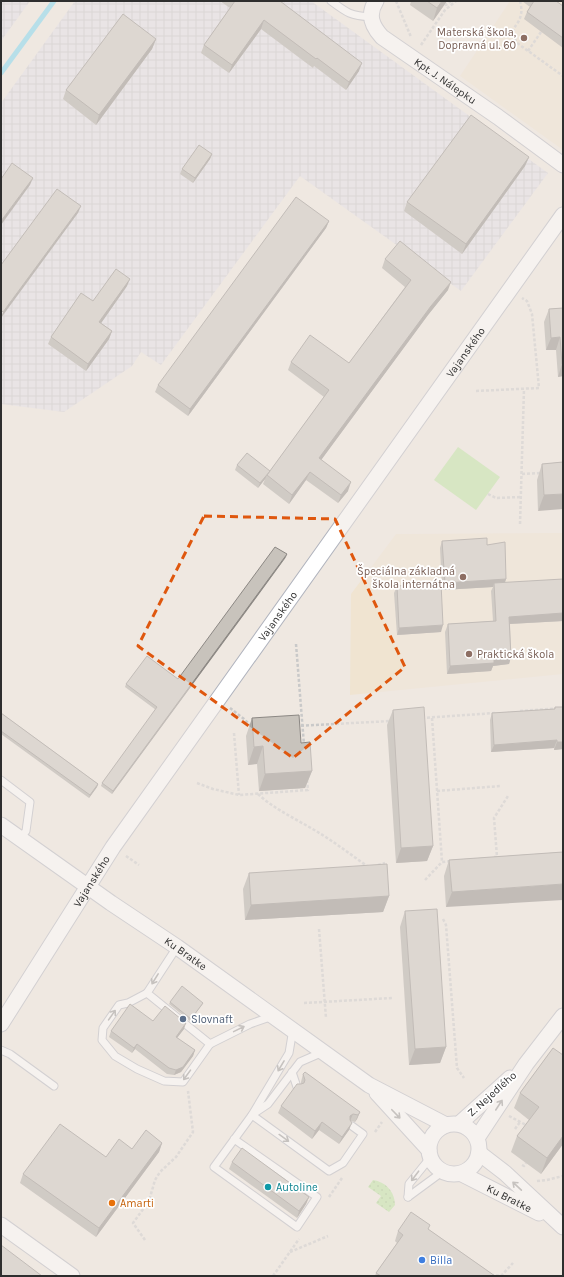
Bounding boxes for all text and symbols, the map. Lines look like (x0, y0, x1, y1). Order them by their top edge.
place label: Materská škola, Dopravná ul. 60 (437, 26, 516, 52)
marker: Materská škola, Dopravná ul. 60 (519, 33, 529, 43)
street label: Kpt. J. Nálepku (412, 55, 479, 107)
street label: Vajanského (443, 325, 488, 380)
place label: Špeciálna základná škola internátna (357, 563, 455, 591)
marker: Špeciálna základná škola internátna (458, 572, 468, 582)
street label: Vajanského (255, 588, 300, 644)
place label: Praktická škola (477, 648, 554, 661)
marker: Praktická škola (464, 649, 474, 659)
street label: Vajanského (70, 853, 112, 909)
street label: Ku Bratke (162, 934, 210, 973)
one-way arrow (151, 973, 159, 984)
one-way arrow (108, 1010, 116, 1021)
place label: Slovnaft (191, 1013, 233, 1026)
marker: Slovnaft (178, 1014, 188, 1024)
one-way arrow (233, 1025, 245, 1033)
one-way arrow (277, 1060, 285, 1072)
street label: Z. Nejedlého (465, 1069, 519, 1119)
one-way arrow (183, 1070, 191, 1081)
one-way arrow (495, 1100, 503, 1111)
one-way arrow (391, 1109, 401, 1119)
one-way arrow (278, 1134, 289, 1142)
one-way arrow (411, 1170, 419, 1181)
place label: Autoline (276, 1181, 318, 1194)
street label: Ku Bratke (485, 1181, 534, 1215)
one-way arrow (512, 1181, 523, 1190)
marker: Autoline (263, 1182, 273, 1192)
place label: Amarti (120, 1197, 154, 1210)
marker: Amarti (107, 1198, 117, 1208)
place label: Billa (430, 1254, 452, 1267)
marker: Billa (417, 1255, 427, 1265)

